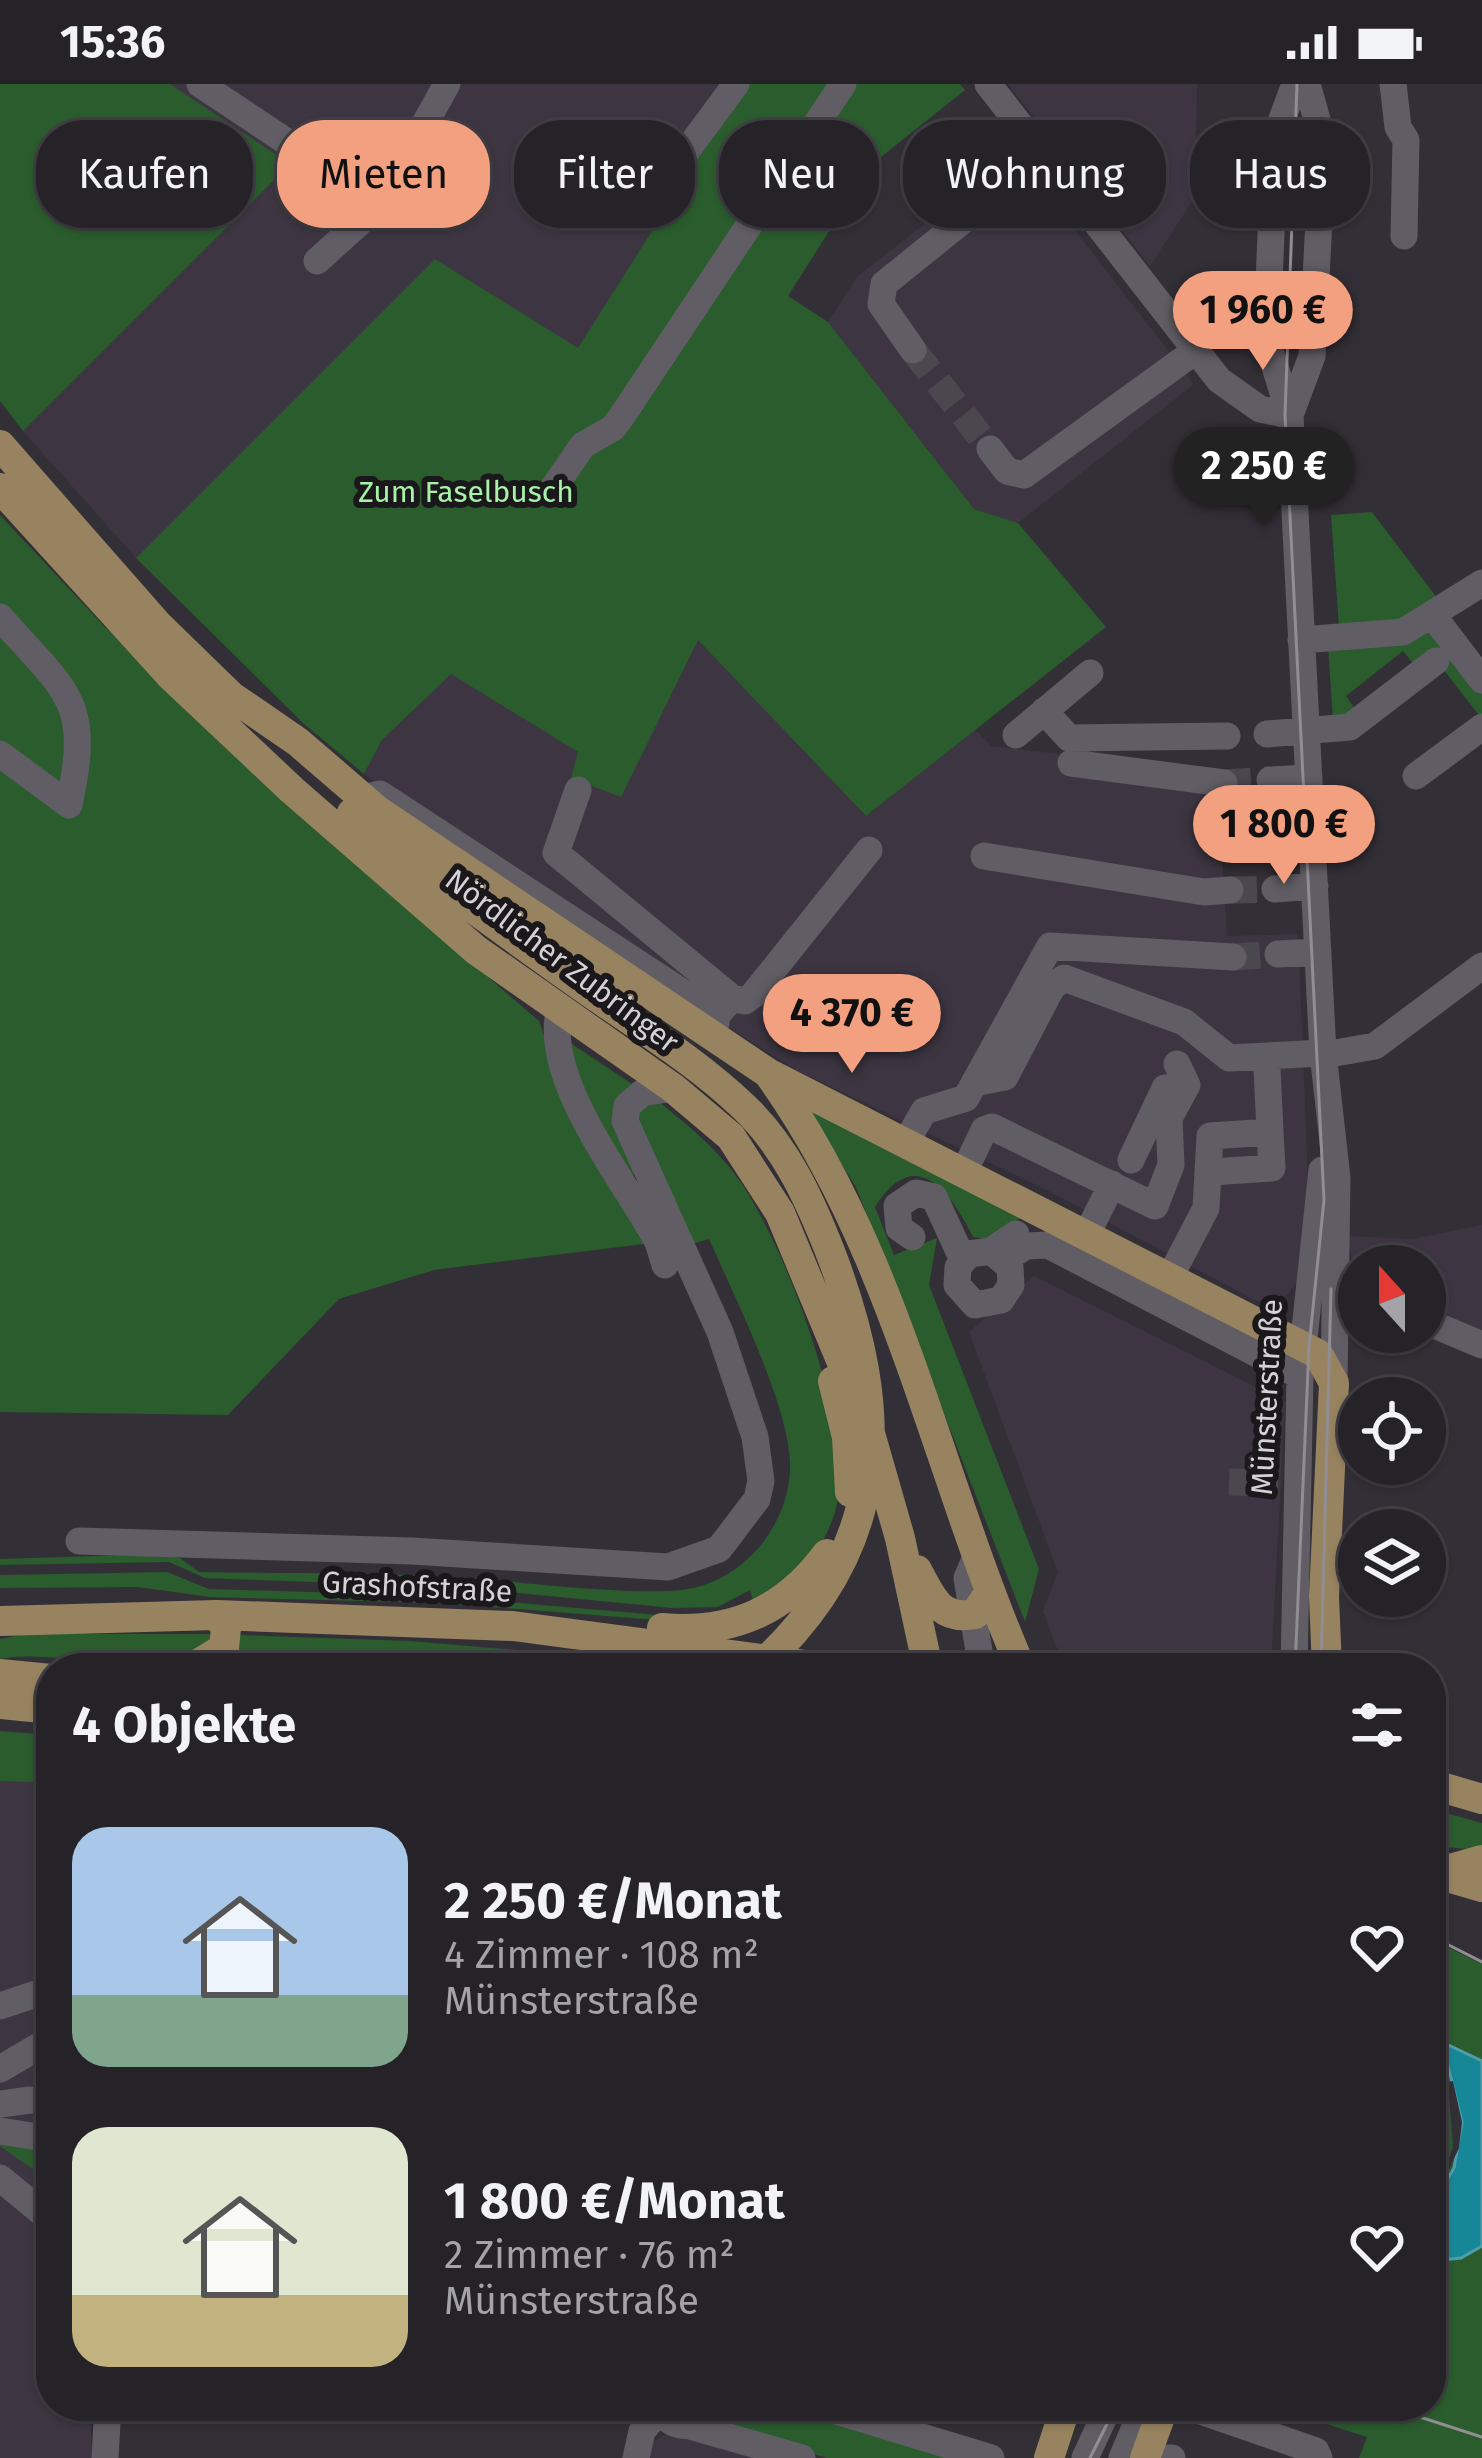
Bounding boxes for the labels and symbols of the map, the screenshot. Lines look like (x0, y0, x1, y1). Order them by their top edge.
pin: 1 960 € (1152, 271, 1374, 373)
pin: 2 250 € (1153, 427, 1375, 529)
park label: Zum Faselbusch (358, 474, 574, 510)
pin: 1 800 € (1173, 785, 1395, 887)
street label: Nördlicher Zubringer (438, 862, 686, 1061)
pin: 4 370 € (741, 974, 963, 1076)
north arrow (1338, 1245, 1446, 1353)
street label: Münsterstraße (1244, 1298, 1290, 1496)
street label: Grashofstraße (321, 1564, 513, 1610)

